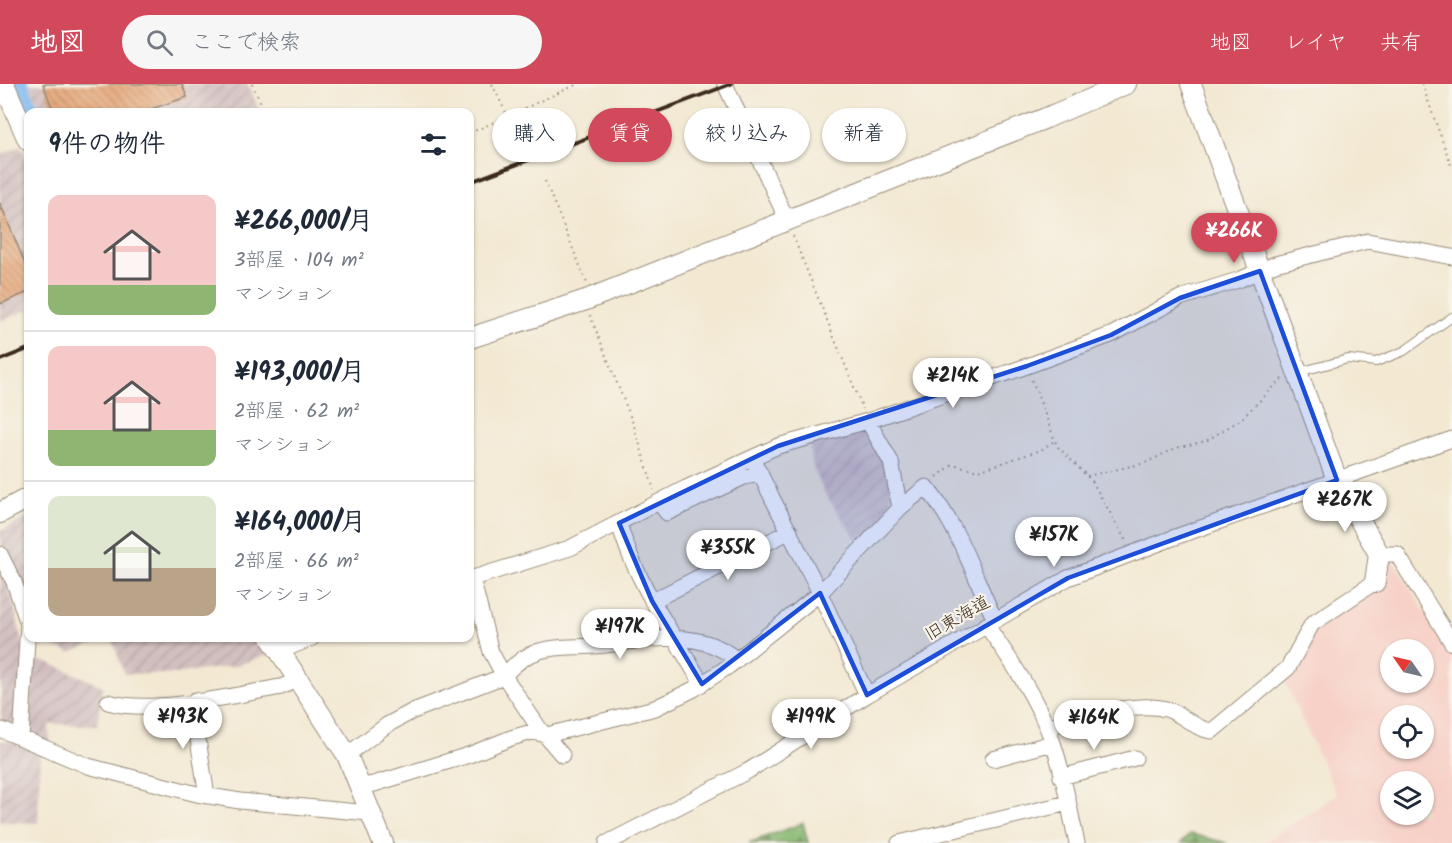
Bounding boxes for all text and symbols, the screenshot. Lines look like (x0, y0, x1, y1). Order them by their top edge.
search box (122, 15, 542, 69)
text: 地図 (30, 21, 86, 66)
icon: search (143, 26, 176, 59)
text: ここで検索 (191, 26, 301, 61)
text: 地図 (1210, 27, 1252, 60)
text: レイヤ (1285, 27, 1347, 60)
text: 共有 (1380, 27, 1422, 60)
chip: 購入 (492, 108, 576, 162)
chip: 賃貸 (588, 108, 672, 162)
chip: 絞り込み (684, 108, 810, 162)
chip: 新着 (822, 108, 906, 162)
text: 9件の物件 (48, 124, 165, 166)
icon: filters (417, 128, 450, 161)
text: ¥266,000/月 (234, 201, 374, 243)
pin: ¥266K (1192, 213, 1276, 264)
text: ¥266K (1205, 216, 1263, 248)
icon: home (96, 219, 168, 291)
text: 3部屋 · 104 m² (234, 245, 364, 277)
text: マンション (234, 279, 333, 311)
text: ¥193,000/月 (234, 352, 365, 394)
pin: ¥214K (911, 358, 995, 409)
text: ¥214K (927, 361, 979, 393)
icon: home (96, 370, 168, 442)
text: 2部屋 · 62 m² (234, 396, 359, 428)
text: マンション (234, 430, 333, 462)
pin: ¥267K (1303, 482, 1387, 533)
text: ¥267K (1317, 485, 1373, 517)
text: ¥164,000/月 (234, 502, 366, 544)
pin: ¥157K (1012, 517, 1096, 568)
icon: home (96, 520, 168, 592)
text: ¥157K (1029, 520, 1079, 552)
pin: ¥355K (686, 530, 770, 581)
text: ¥355K (700, 533, 756, 565)
text: 2部屋 · 66 m² (234, 546, 359, 578)
text: マンション (234, 580, 333, 612)
street label: 旧東海道 (920, 588, 996, 650)
pin: ¥197K (578, 609, 662, 660)
text: ¥197K (595, 612, 645, 644)
north arrow (1380, 639, 1434, 693)
map controls (1380, 639, 1434, 825)
pin: ¥193K (141, 699, 225, 750)
pin: ¥199K (769, 699, 853, 750)
pin: ¥164K (1052, 700, 1136, 751)
text: ¥193K (157, 702, 209, 734)
text: ¥199K (786, 702, 836, 734)
text: ¥164K (1068, 703, 1120, 735)
button: locate (1380, 705, 1434, 759)
button: layers (1380, 771, 1434, 825)

